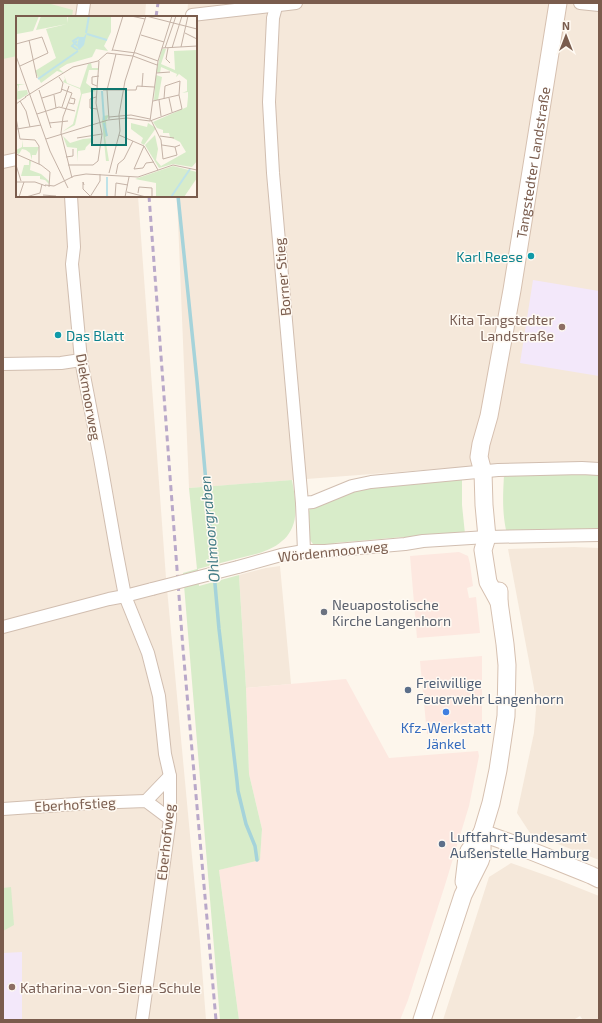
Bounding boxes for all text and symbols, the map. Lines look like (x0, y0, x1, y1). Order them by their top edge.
inset map (16, 16, 197, 197)
north arrow (546, 16, 586, 56)
text: N (562, 19, 570, 32)
street label: Tangstedter Landstraße (512, 85, 553, 240)
street label: Borner Stieg (270, 237, 294, 317)
place label: Karl Reese (456, 248, 523, 265)
marker: Karl Reese (526, 251, 536, 261)
place label: Kita Tangstedter Landstraße (450, 311, 554, 344)
marker: Kita Tangstedter Landstraße (557, 322, 567, 332)
place label: Das Blatt (66, 327, 124, 344)
marker: Das Blatt (53, 330, 63, 340)
street label: Diekmoorweg (73, 352, 105, 442)
water label: Ohlmoorgraben (195, 475, 223, 583)
street label: Wördenmoorweg (277, 537, 389, 565)
place label: Neuapostolische Kirche Langenhorn (332, 596, 451, 629)
marker: Neuapostolische Kirche Langenhorn (319, 607, 329, 617)
place label: Freiwillige Feuerwehr Langenhorn (416, 674, 564, 707)
marker: Freiwillige Feuerwehr Langenhorn (403, 685, 413, 695)
marker: Kfz-Werkstatt Jänkel (441, 707, 451, 717)
place label: Kfz-Werkstatt Jänkel (401, 719, 491, 752)
street label: Eberhofstieg (34, 793, 116, 815)
street label: Eberhofweg (153, 803, 178, 881)
place label: Luftfahrt-Bundesamt Außenstelle Hamburg (450, 828, 590, 861)
marker: Luftfahrt-Bundesamt Außenstelle Hamburg (437, 839, 447, 849)
place label: Katharina-von-Siena-Schule (20, 979, 201, 996)
marker: Katharina-von-Siena-Schule (7, 982, 17, 992)

